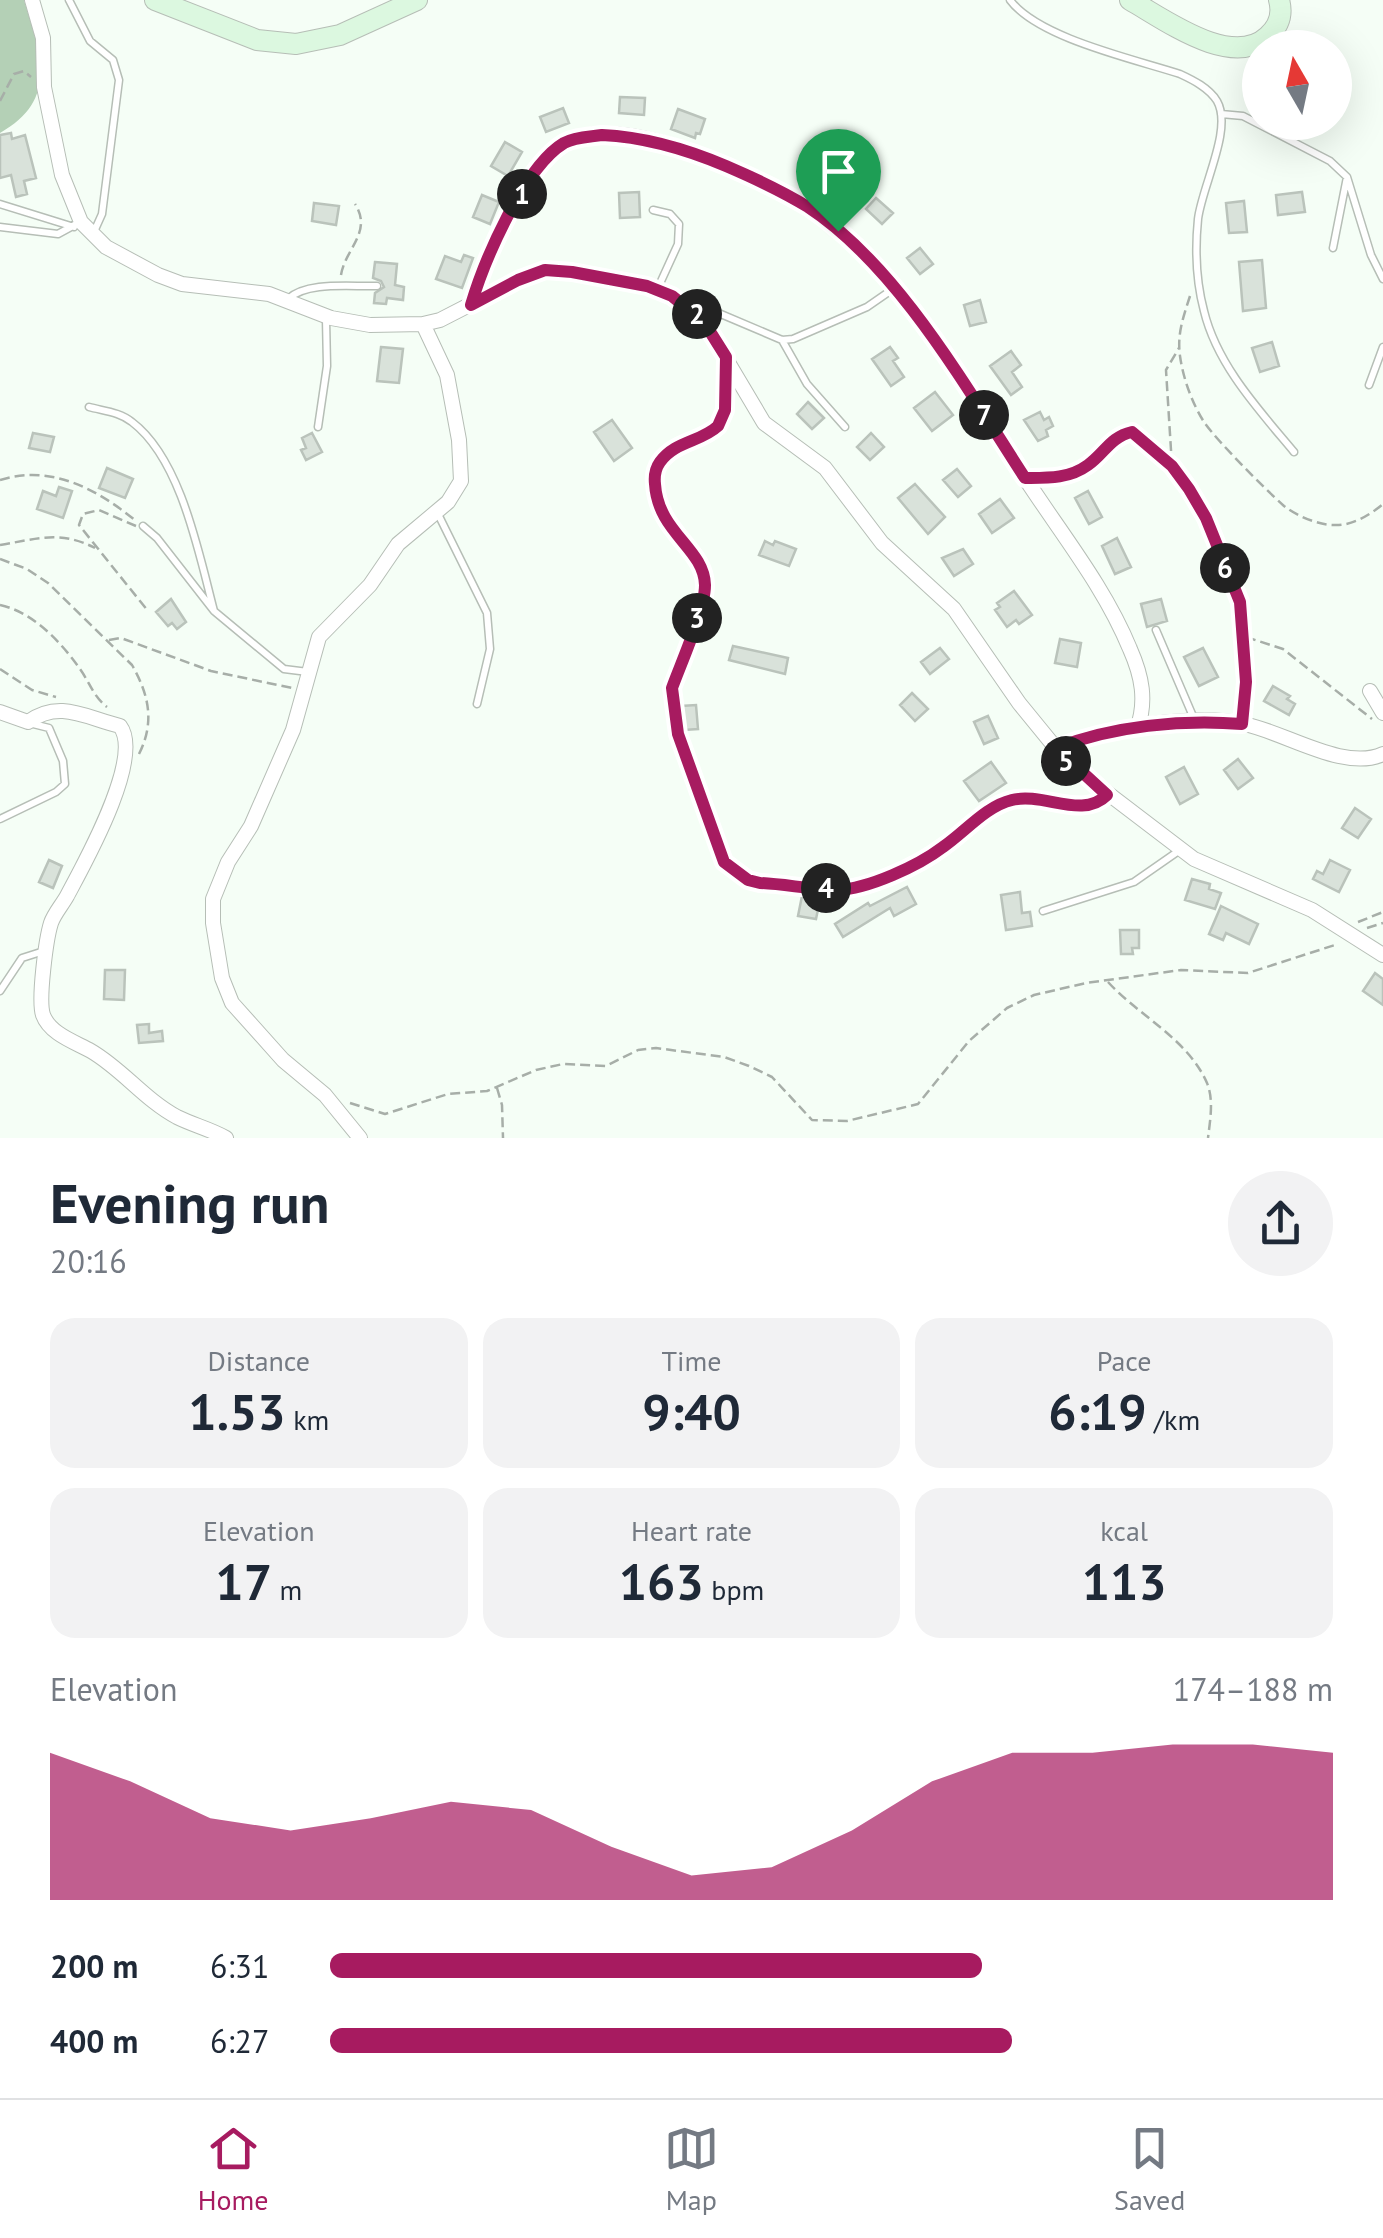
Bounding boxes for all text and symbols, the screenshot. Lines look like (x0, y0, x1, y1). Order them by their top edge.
north arrow (1242, 30, 1352, 140)
map controls (1242, 30, 1352, 140)
pin (796, 129, 881, 232)
icon: arrive (811, 144, 866, 199)
pin: 1 (497, 169, 547, 219)
text: 1 (514, 175, 530, 212)
pin: 2 (672, 289, 722, 339)
text: 2 (689, 295, 705, 332)
pin: 7 (959, 390, 1009, 440)
text: 7 (976, 396, 992, 433)
pin: 6 (1200, 543, 1250, 593)
text: 6 (1217, 549, 1233, 586)
pin: 3 (672, 593, 722, 643)
text: 3 (689, 599, 705, 636)
pin: 5 (1041, 736, 1091, 786)
text: 5 (1058, 742, 1074, 779)
pin: 4 (801, 863, 851, 913)
text: 4 (818, 869, 834, 906)
text: Evening run (50, 1167, 330, 1238)
button: share (1228, 1171, 1333, 1276)
text: 20:16 (50, 1240, 127, 1282)
text: Distance (208, 1342, 310, 1379)
text: Time (661, 1342, 722, 1379)
text: Pace (1097, 1342, 1152, 1379)
text: 1.53 (188, 1379, 286, 1444)
text: 9:40 (642, 1379, 741, 1444)
text: 6:19 (1048, 1379, 1147, 1444)
text: km (286, 1401, 329, 1438)
text: /km (1147, 1401, 1200, 1438)
text: Elevation (203, 1512, 315, 1549)
text: Heart rate (631, 1512, 752, 1549)
text: kcal (1100, 1512, 1148, 1549)
text: 17 (215, 1549, 272, 1614)
text: 163 (619, 1549, 704, 1614)
text: 113 (1082, 1549, 1167, 1614)
text: m (272, 1571, 302, 1608)
text: bpm (704, 1571, 764, 1608)
text: Elevation (50, 1668, 177, 1710)
text: 174–188 m (1173, 1668, 1333, 1710)
text: 200 m (50, 1945, 138, 1987)
text: 6:31 (210, 1945, 269, 1987)
text: 400 m (50, 2020, 138, 2062)
text: 6:27 (210, 2020, 269, 2062)
tab: Home (198, 2121, 268, 2218)
tab: Map (664, 2121, 719, 2218)
tab: Saved (1114, 2121, 1185, 2218)

